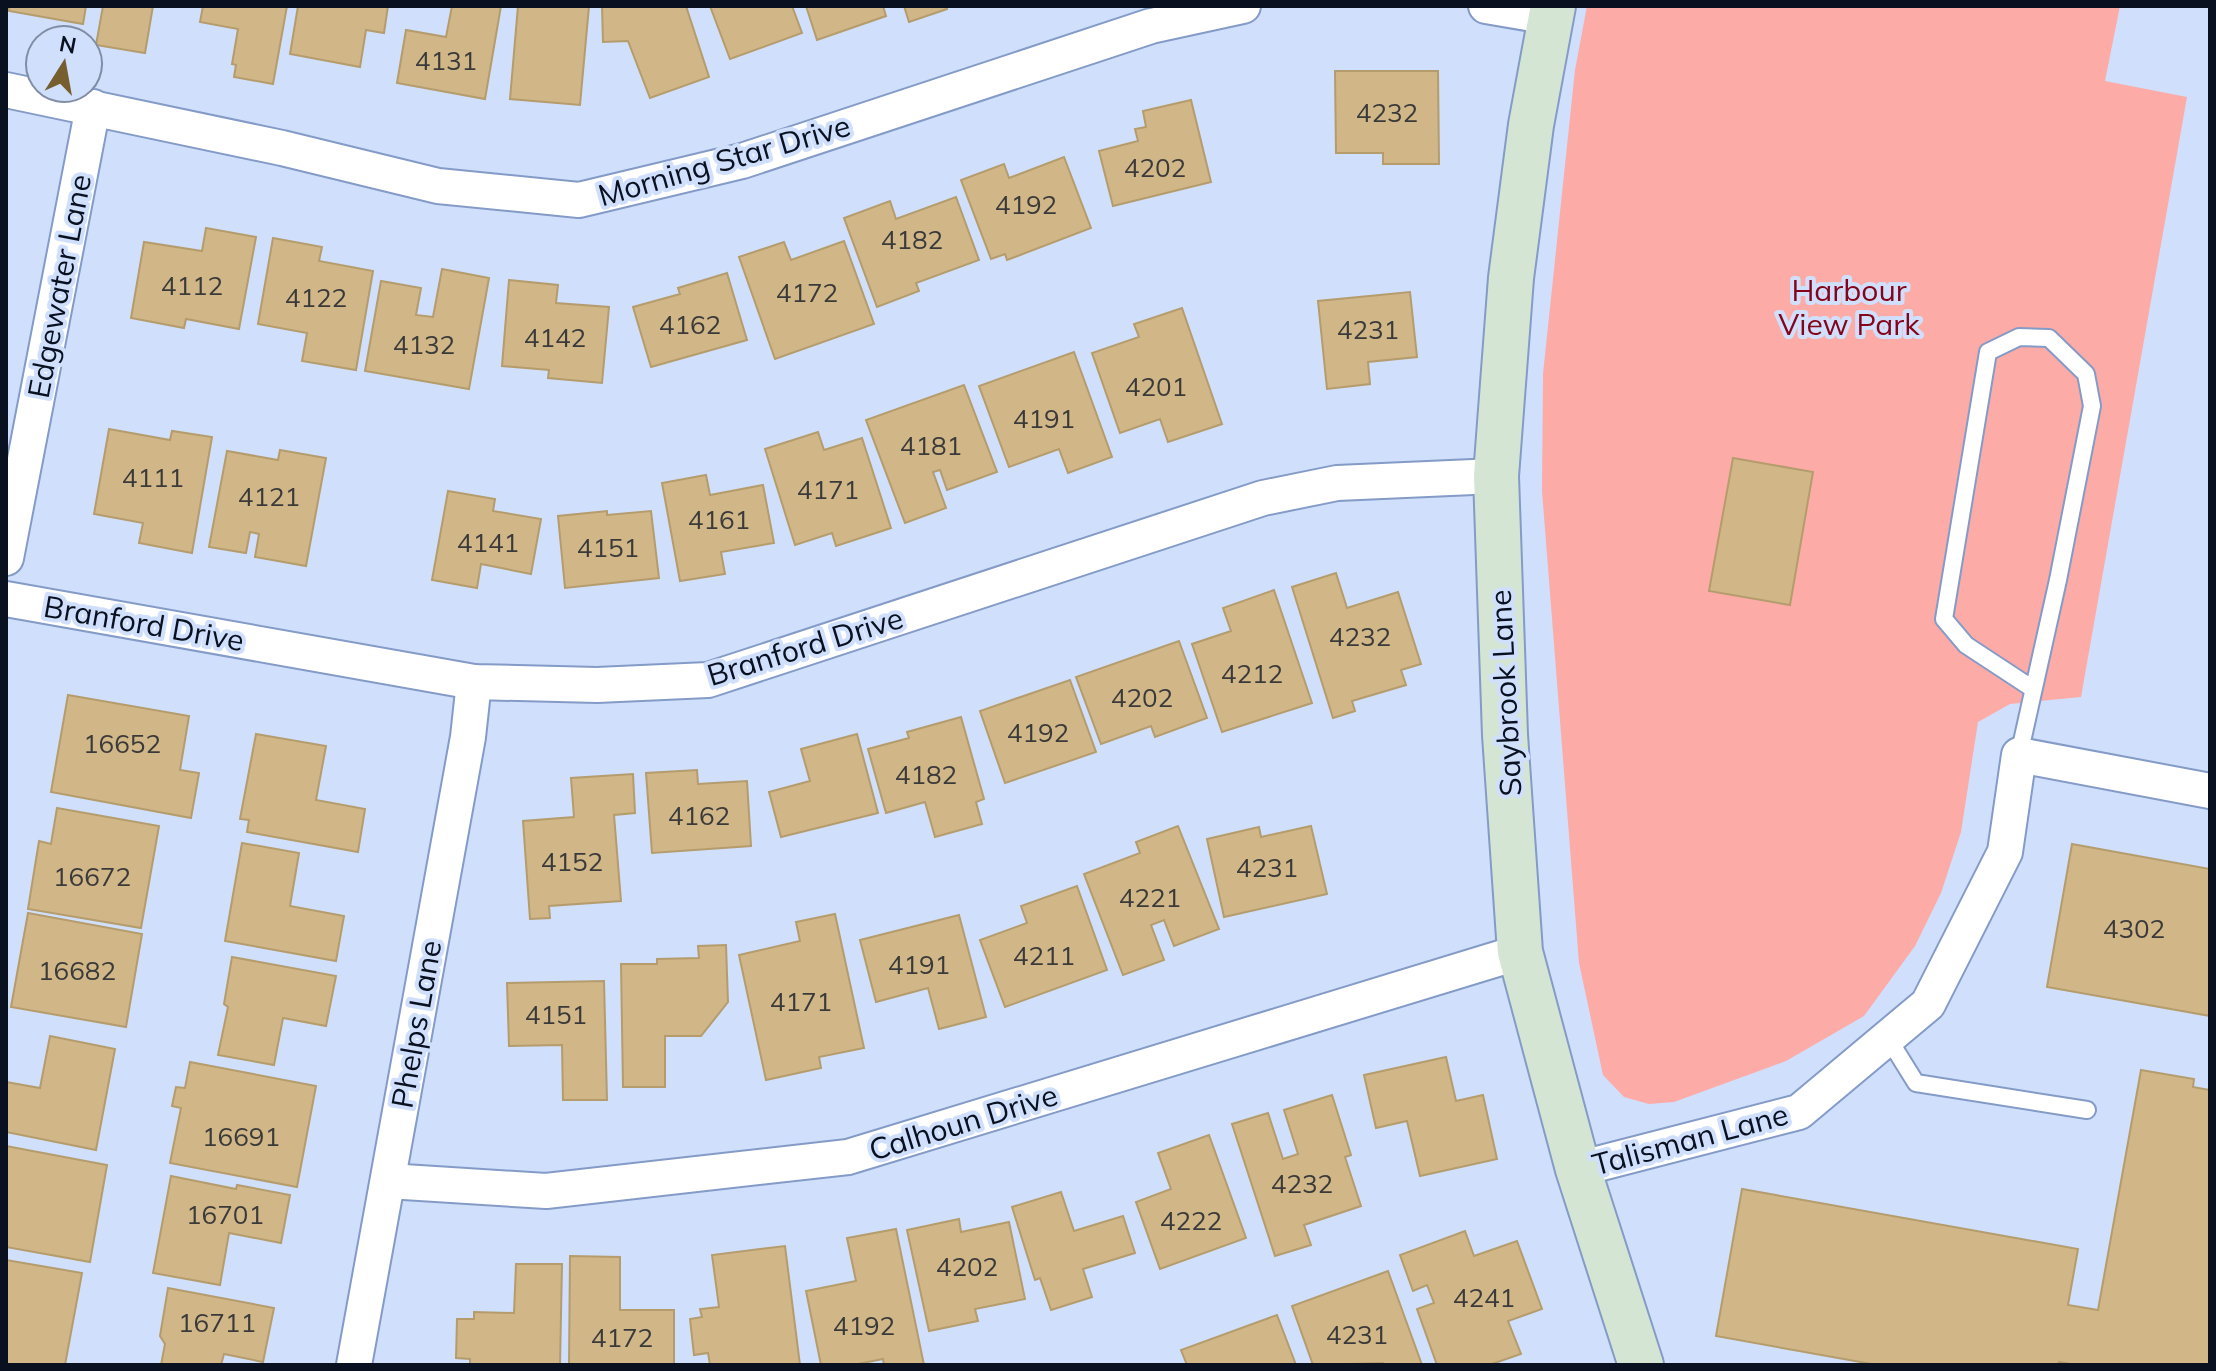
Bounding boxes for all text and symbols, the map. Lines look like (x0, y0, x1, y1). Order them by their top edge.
north arrow (24, 24, 104, 104)
text: N (57, 29, 79, 60)
house number: 4131 (415, 44, 477, 77)
house number: 4232 (1356, 96, 1418, 129)
street label: Morning Star Drive (594, 106, 854, 214)
house number: 4202 (1124, 151, 1186, 184)
street label: Edgewater Lane (19, 171, 99, 401)
house number: 4192 (995, 188, 1057, 221)
house number: 4182 (881, 223, 943, 256)
house number: 4112 (161, 269, 223, 302)
park label: Harbour View Park (1778, 271, 1920, 343)
house number: 4172 (776, 276, 838, 309)
house number: 4122 (285, 281, 347, 314)
house number: 4162 (659, 308, 721, 341)
house number: 4231 (1337, 313, 1399, 346)
house number: 4142 (524, 321, 586, 354)
house number: 4132 (393, 328, 455, 361)
house number: 4201 (1125, 370, 1187, 403)
house number: 4191 (1013, 402, 1075, 435)
house number: 4181 (900, 429, 962, 462)
house number: 4111 (122, 461, 184, 494)
house number: 4171 (797, 473, 859, 506)
house number: 4121 (238, 480, 300, 513)
house number: 4161 (688, 503, 750, 536)
house number: 4141 (457, 526, 519, 559)
house number: 4151 (577, 531, 639, 564)
street label: Branford Drive (41, 587, 247, 659)
street label: Saybrook Lane (1481, 589, 1529, 797)
street label: Branford Drive (703, 598, 907, 694)
house number: 4232 (1329, 620, 1391, 653)
house number: 4212 (1221, 657, 1283, 690)
house number: 4202 (1111, 681, 1173, 714)
house number: 4192 (1007, 716, 1069, 749)
house number: 16652 (83, 727, 161, 760)
house number: 4182 (895, 758, 957, 791)
house number: 4162 (668, 799, 730, 832)
house number: 4152 (541, 845, 603, 878)
house number: 4231 (1236, 851, 1298, 884)
house number: 16672 (53, 860, 131, 893)
house number: 4221 (1119, 881, 1181, 914)
house number: 4302 (2103, 912, 2165, 945)
street label: Phelps Lane (383, 937, 449, 1111)
house number: 4211 (1013, 939, 1075, 972)
house number: 4191 (888, 948, 950, 981)
house number: 16682 (38, 954, 116, 987)
house number: 4171 (770, 985, 832, 1018)
house number: 4151 (525, 998, 587, 1031)
street label: Calhoun Drive (864, 1075, 1062, 1169)
street label: Talisman Lane (1588, 1095, 1792, 1183)
house number: 16691 (202, 1120, 280, 1153)
house number: 4232 (1271, 1167, 1333, 1200)
house number: 16701 (186, 1198, 264, 1231)
house number: 4222 (1160, 1204, 1222, 1237)
house number: 4202 (936, 1250, 998, 1283)
house number: 4241 (1453, 1281, 1515, 1314)
house number: 16711 (178, 1306, 256, 1339)
house number: 4192 (833, 1309, 895, 1342)
house number: 4231 (1326, 1318, 1388, 1351)
house number: 4172 (591, 1321, 653, 1354)

